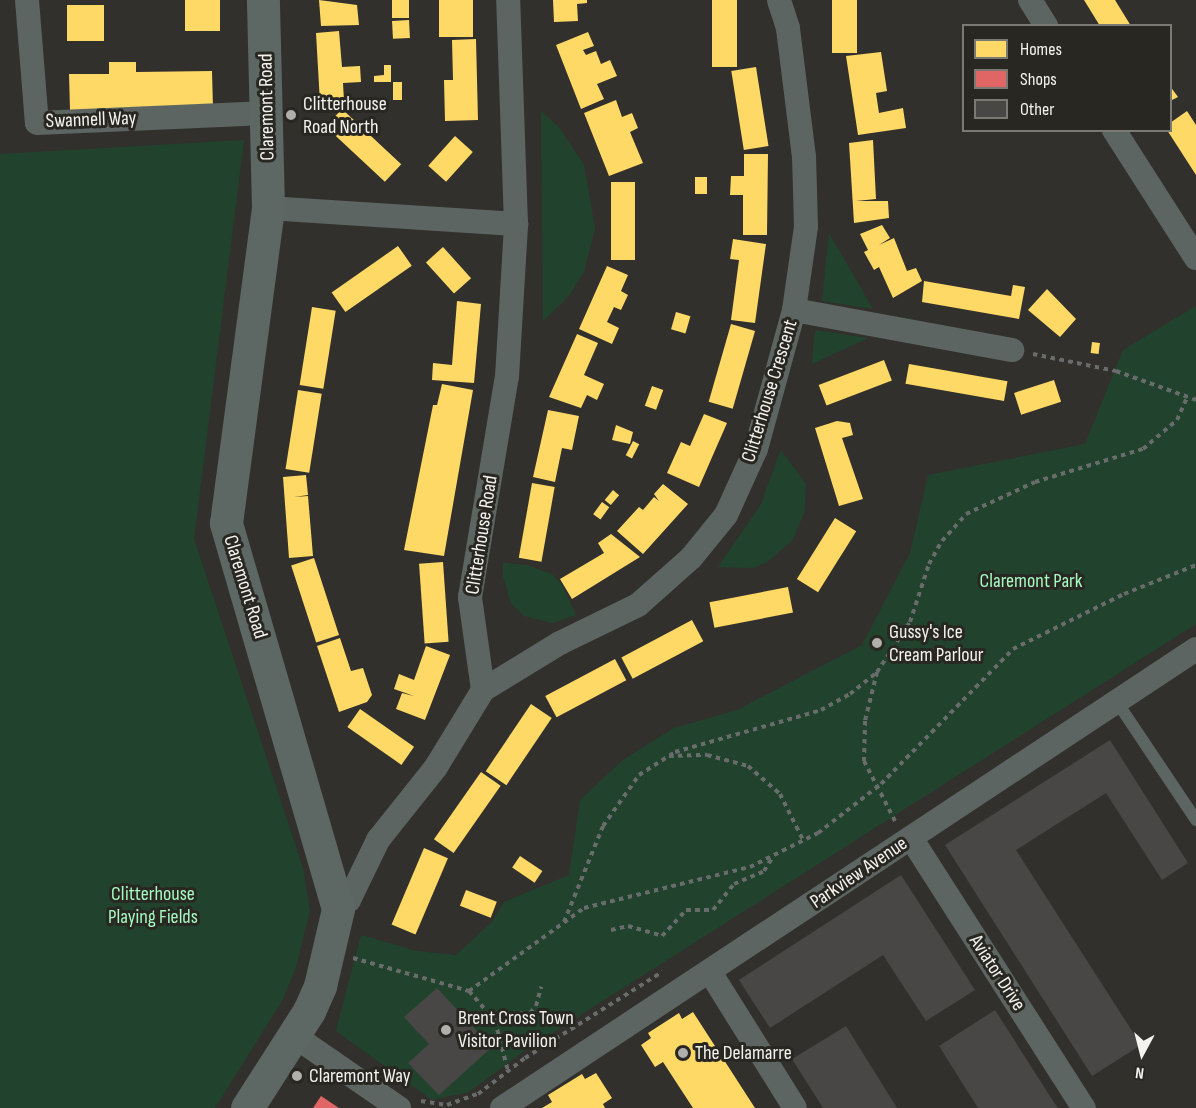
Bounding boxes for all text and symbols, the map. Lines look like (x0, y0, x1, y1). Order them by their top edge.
legend (962, 24, 1172, 132)
text: Homes (1020, 39, 1062, 60)
street label: Claremont Road (254, 53, 280, 161)
text: Shops (1020, 69, 1057, 90)
place label: Clitterhouse Road North (303, 92, 387, 139)
text: Other (1020, 99, 1054, 120)
street label: Swannell Way (45, 106, 137, 134)
marker: Clitterhouse Road North (284, 108, 298, 122)
street label: Clitterhouse Crescent (737, 317, 803, 465)
street label: Clitterhouse Road (461, 474, 503, 596)
street label: Claremont Road (218, 532, 272, 642)
park label: Claremont Park (980, 569, 1082, 593)
place label: Gussy's Ice Cream Parlour (889, 620, 984, 667)
marker: Gussy's Ice Cream Parlour (870, 636, 884, 650)
street label: Parkview Avenue (806, 832, 912, 914)
park label: Clitterhouse Playing Fields (108, 882, 198, 929)
street label: Aviator Drive (964, 931, 1030, 1015)
place label: Brent Cross Town Visitor Pavilion (458, 1006, 574, 1053)
marker: Brent Cross Town Visitor Pavilion (439, 1023, 453, 1037)
north arrow (1112, 1024, 1172, 1084)
place label: The Delamarre (695, 1041, 792, 1065)
marker: The Delamarre (676, 1046, 690, 1060)
text: N (1134, 1062, 1145, 1082)
place label: Claremont Way (309, 1064, 410, 1088)
marker: Claremont Way (290, 1069, 304, 1083)

